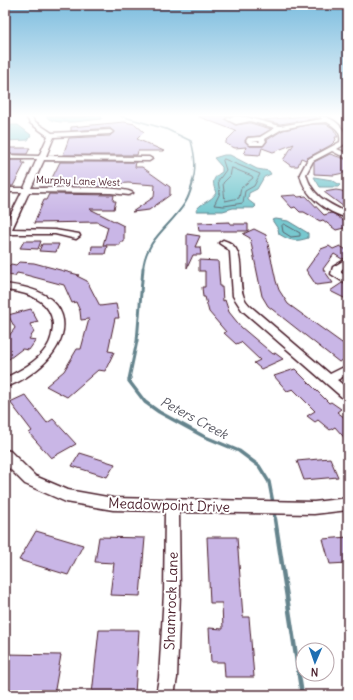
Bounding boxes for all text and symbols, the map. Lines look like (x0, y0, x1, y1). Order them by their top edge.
street label: Murphy Lane West (36, 173, 121, 189)
water label: Peters Creek (157, 393, 232, 443)
street label: Meadowpoint Drive (108, 494, 230, 516)
street label: Shamrock Lane (160, 552, 182, 650)
north arrow (295, 642, 335, 682)
text: N (311, 665, 319, 679)

